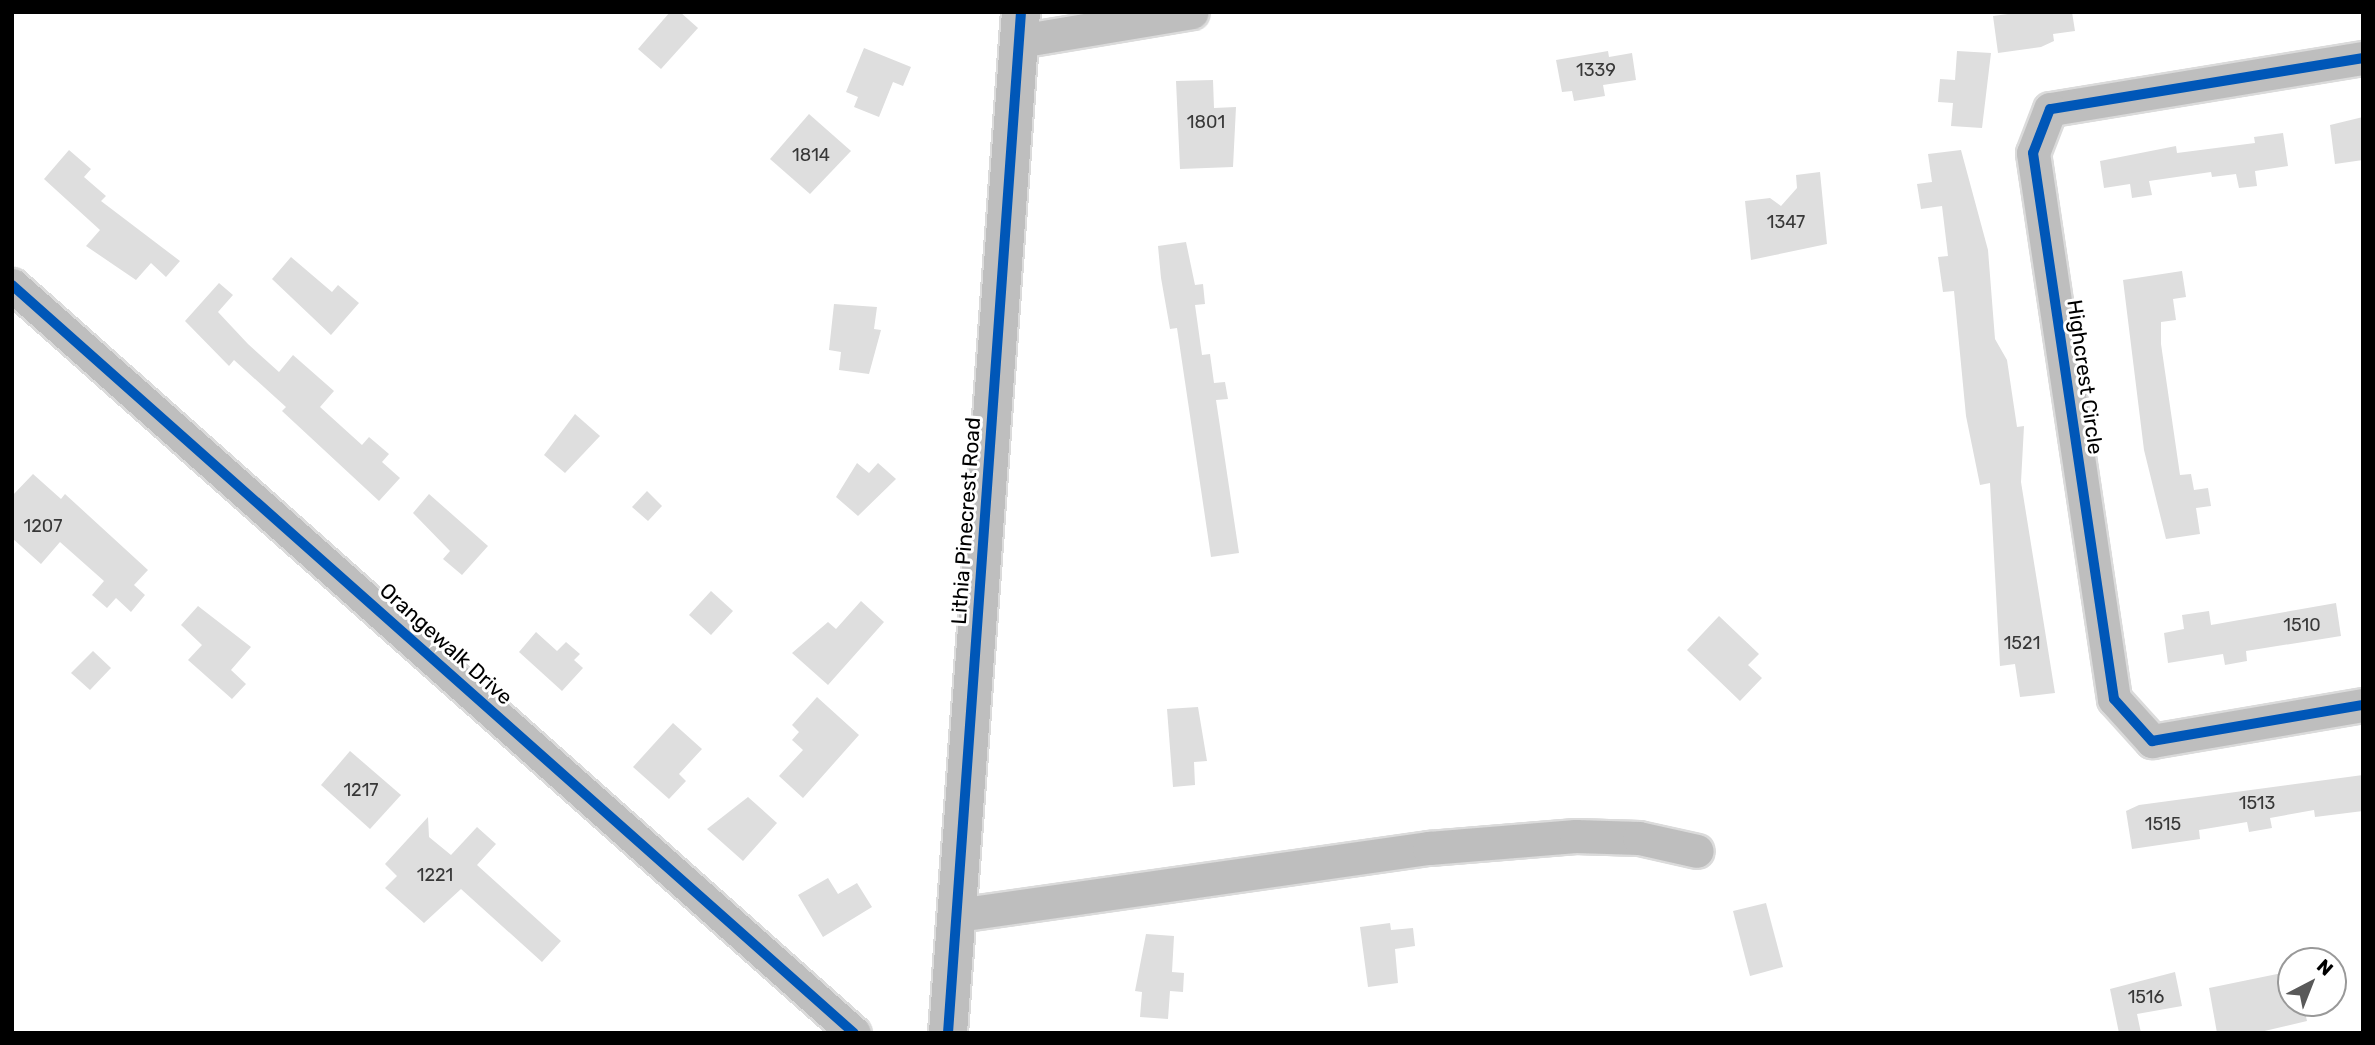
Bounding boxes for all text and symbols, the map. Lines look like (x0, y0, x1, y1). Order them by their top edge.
house number: 1339 (1576, 59, 1616, 81)
house number: 1801 (1187, 111, 1225, 133)
house number: 1814 (792, 144, 830, 166)
house number: 1347 (1767, 211, 1805, 233)
street label: Highcrest Circle (2062, 298, 2108, 456)
street label: Lithia Pinecrest Road (946, 417, 986, 625)
house number: 1207 (24, 515, 62, 537)
street label: Orangewalk Drive (374, 578, 518, 710)
house number: 1510 (2283, 614, 2321, 636)
house number: 1521 (2004, 632, 2040, 654)
house number: 1217 (343, 779, 379, 801)
house number: 1513 (2239, 792, 2275, 814)
house number: 1515 (2145, 813, 2181, 835)
house number: 1221 (417, 864, 453, 886)
north arrow (2277, 947, 2347, 1017)
text: N (2312, 954, 2338, 981)
house number: 1516 (2128, 986, 2164, 1008)

